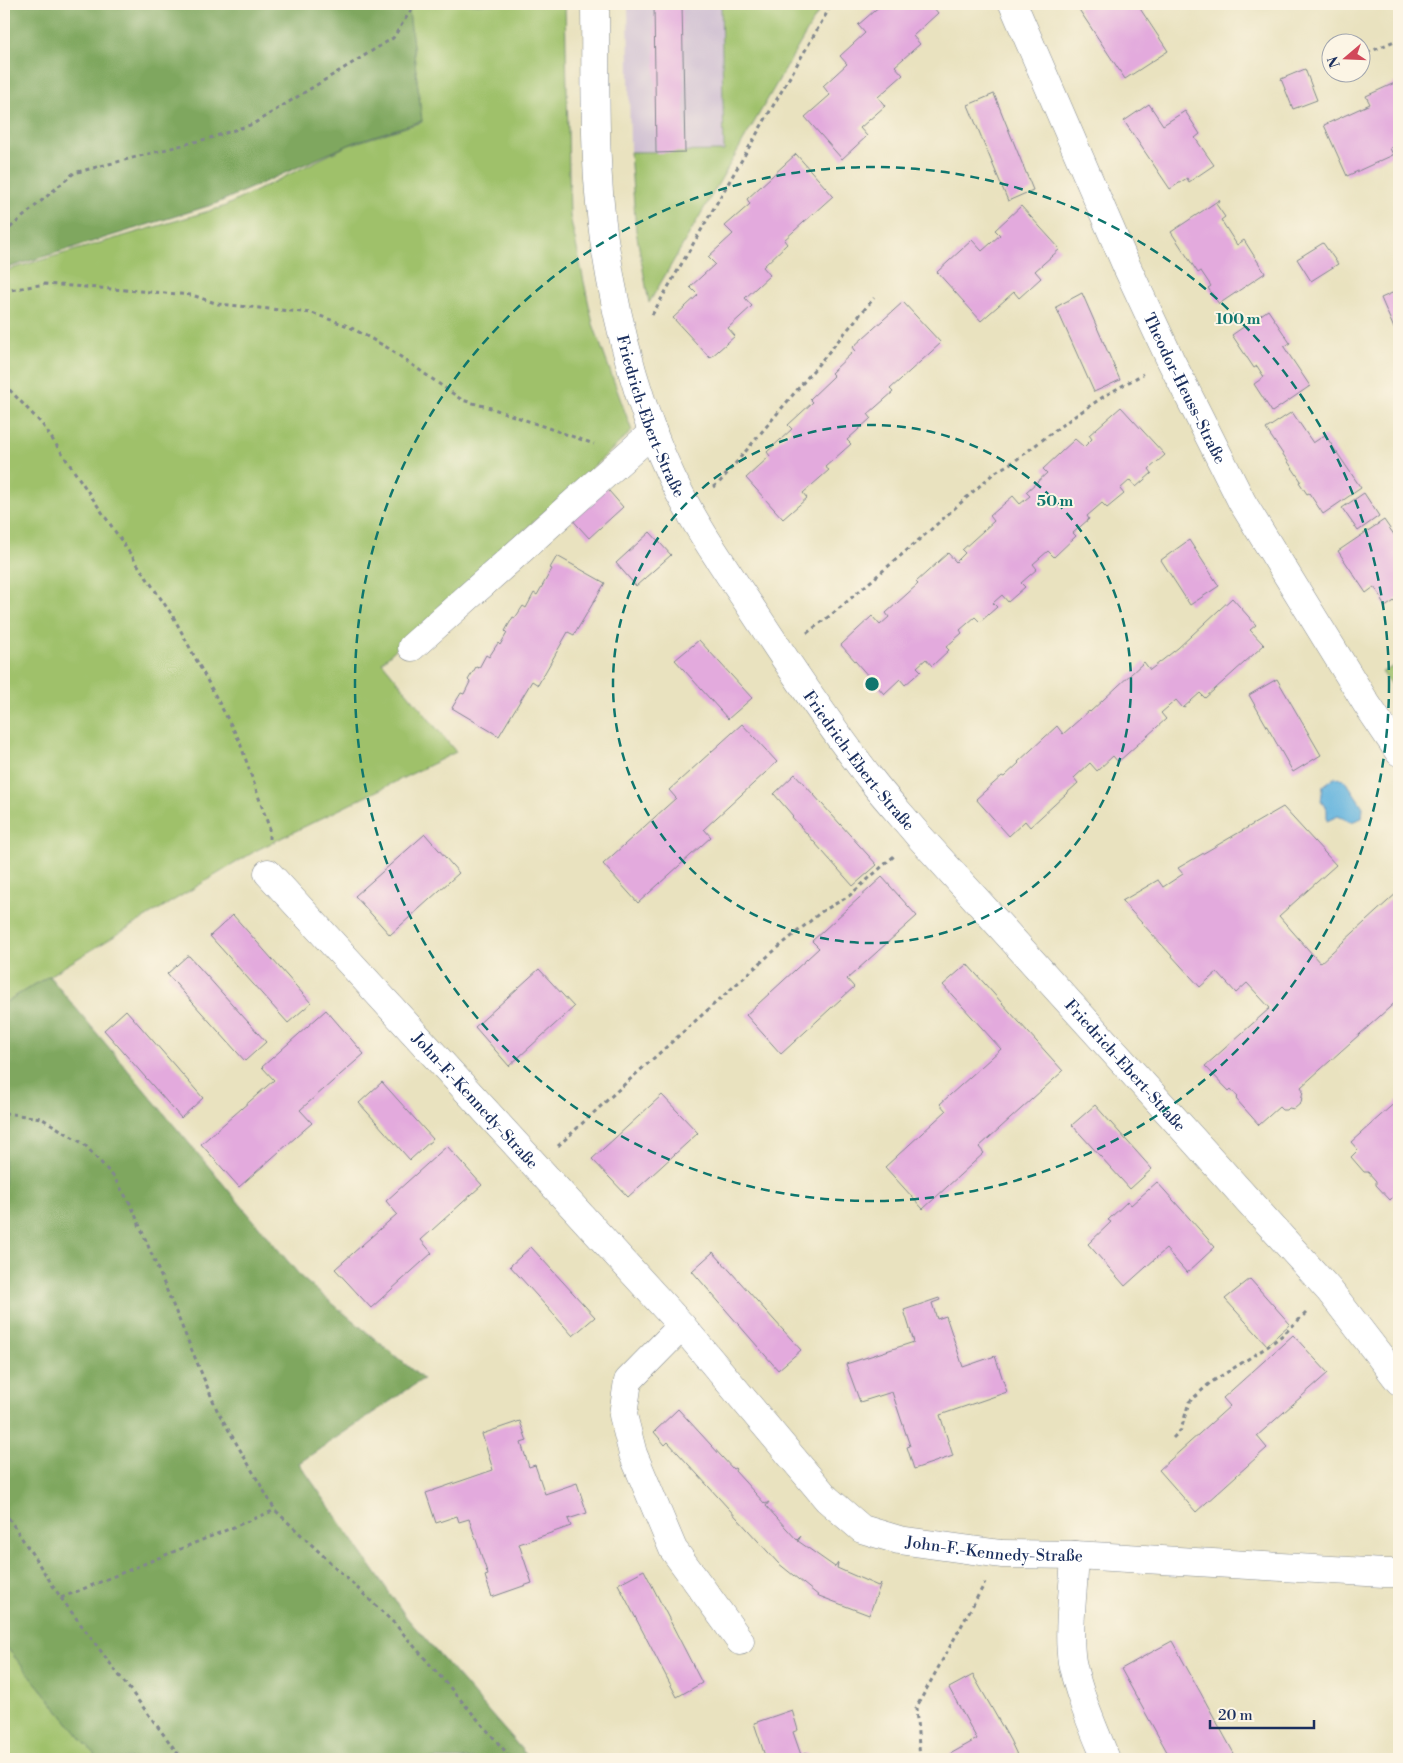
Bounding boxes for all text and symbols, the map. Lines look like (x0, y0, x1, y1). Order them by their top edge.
north arrow (1320, 32, 1370, 82)
text: N (1324, 54, 1345, 70)
street label: Theodor-Heuss-Straße (1139, 310, 1230, 467)
text: 100 m (1216, 310, 1261, 329)
street label: Friedrich-Ebert-Straße (612, 333, 689, 501)
text: 50 m (1037, 492, 1073, 511)
centre of rings (863, 675, 881, 693)
street label: Friedrich-Ebert-Straße (799, 687, 919, 835)
street label: Friedrich-Ebert-Straße (1060, 995, 1190, 1136)
street label: John-F.-Kennedy-Straße (407, 1028, 542, 1173)
street label: John-F.-Kennedy-Straße (903, 1532, 1083, 1566)
scale bar (1210, 1698, 1314, 1730)
text: 20 m (1218, 1706, 1253, 1725)

